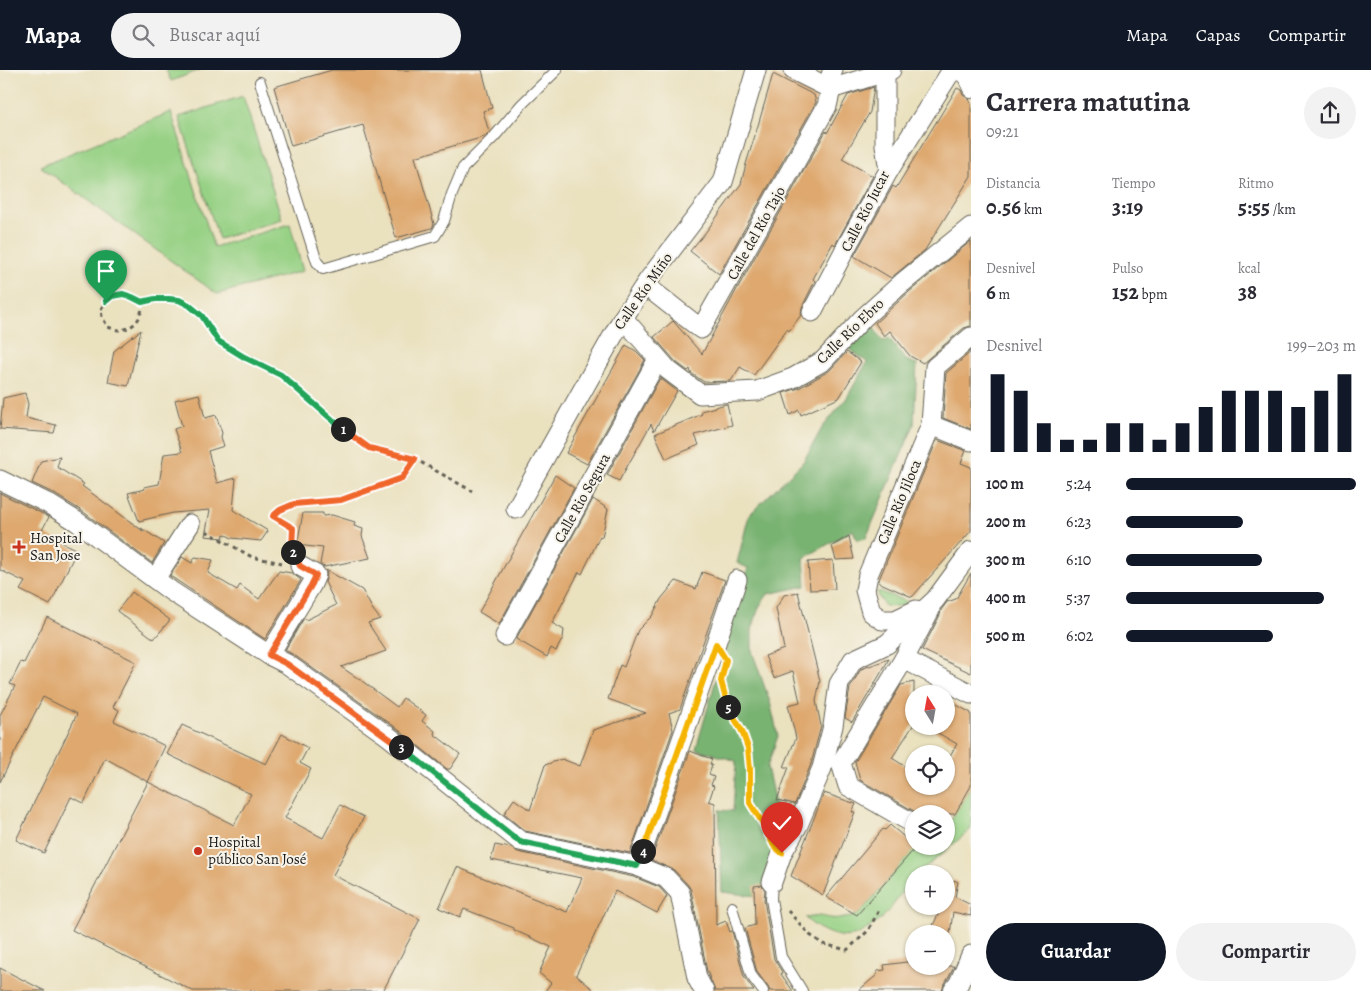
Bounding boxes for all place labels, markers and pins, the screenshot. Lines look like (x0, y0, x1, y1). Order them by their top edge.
pin (85, 250, 127, 301)
pin: 1 (330, 416, 356, 442)
place label: Hospital San Jose (30, 528, 83, 565)
marker: Hospital San Jose (12, 540, 26, 554)
pin: 2 (280, 540, 306, 564)
pin: 5 (716, 694, 740, 720)
pin: 3 (388, 734, 414, 760)
pin (761, 802, 803, 853)
place label: Hospital público San José (208, 832, 307, 869)
pin: 4 (630, 838, 656, 864)
marker: Hospital público San José (192, 845, 204, 857)

